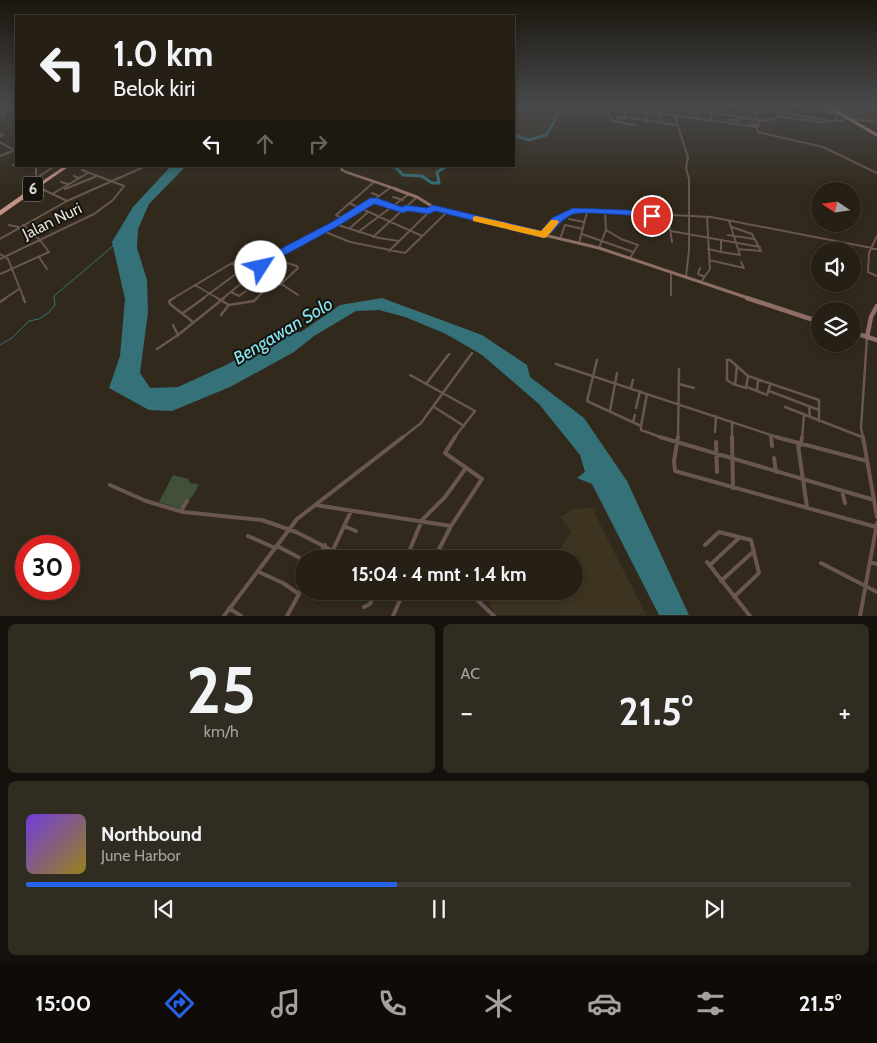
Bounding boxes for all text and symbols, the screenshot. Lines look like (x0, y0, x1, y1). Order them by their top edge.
text: 1.0 km (113, 32, 213, 75)
icon: left (30, 35, 95, 100)
text: Belok kiri (113, 75, 196, 102)
icon: left (198, 130, 226, 158)
icon: ahead (251, 130, 279, 158)
icon: right (304, 130, 332, 158)
road number: 6 (23, 176, 43, 202)
north arrow (811, 182, 861, 232)
map controls (811, 182, 861, 352)
pin (631, 195, 673, 237)
street label: Jalan Nuri (18, 199, 85, 244)
icon: arrive (638, 202, 666, 230)
position arrow (234, 240, 286, 292)
button: sound (811, 242, 861, 292)
water label: Bengawan Solo (229, 293, 337, 369)
button: layers (811, 302, 861, 352)
speed limit sign: 30 (15, 535, 80, 600)
text: 15:04 · 4 mnt · 1.4 km (351, 563, 527, 586)
text: 25 (187, 650, 256, 729)
text: AC (461, 664, 480, 683)
text: 21.5° (619, 688, 693, 735)
text: − (461, 695, 473, 729)
text: + (839, 695, 851, 729)
text: km/h (204, 722, 239, 741)
text: Northbound (101, 823, 202, 846)
text: June Harbor (101, 846, 181, 865)
icon: previous (150, 895, 178, 923)
icon: pause (425, 895, 453, 923)
icon: next (700, 895, 728, 923)
icon: directions (162, 986, 197, 1021)
icon: music (268, 986, 303, 1021)
icon: phone (375, 986, 410, 1021)
icon: climate (481, 986, 516, 1021)
icon: car (587, 986, 622, 1021)
icon: filters (693, 986, 728, 1021)
text: 15:00 (36, 990, 91, 1017)
text: 21.5° (799, 990, 841, 1017)

